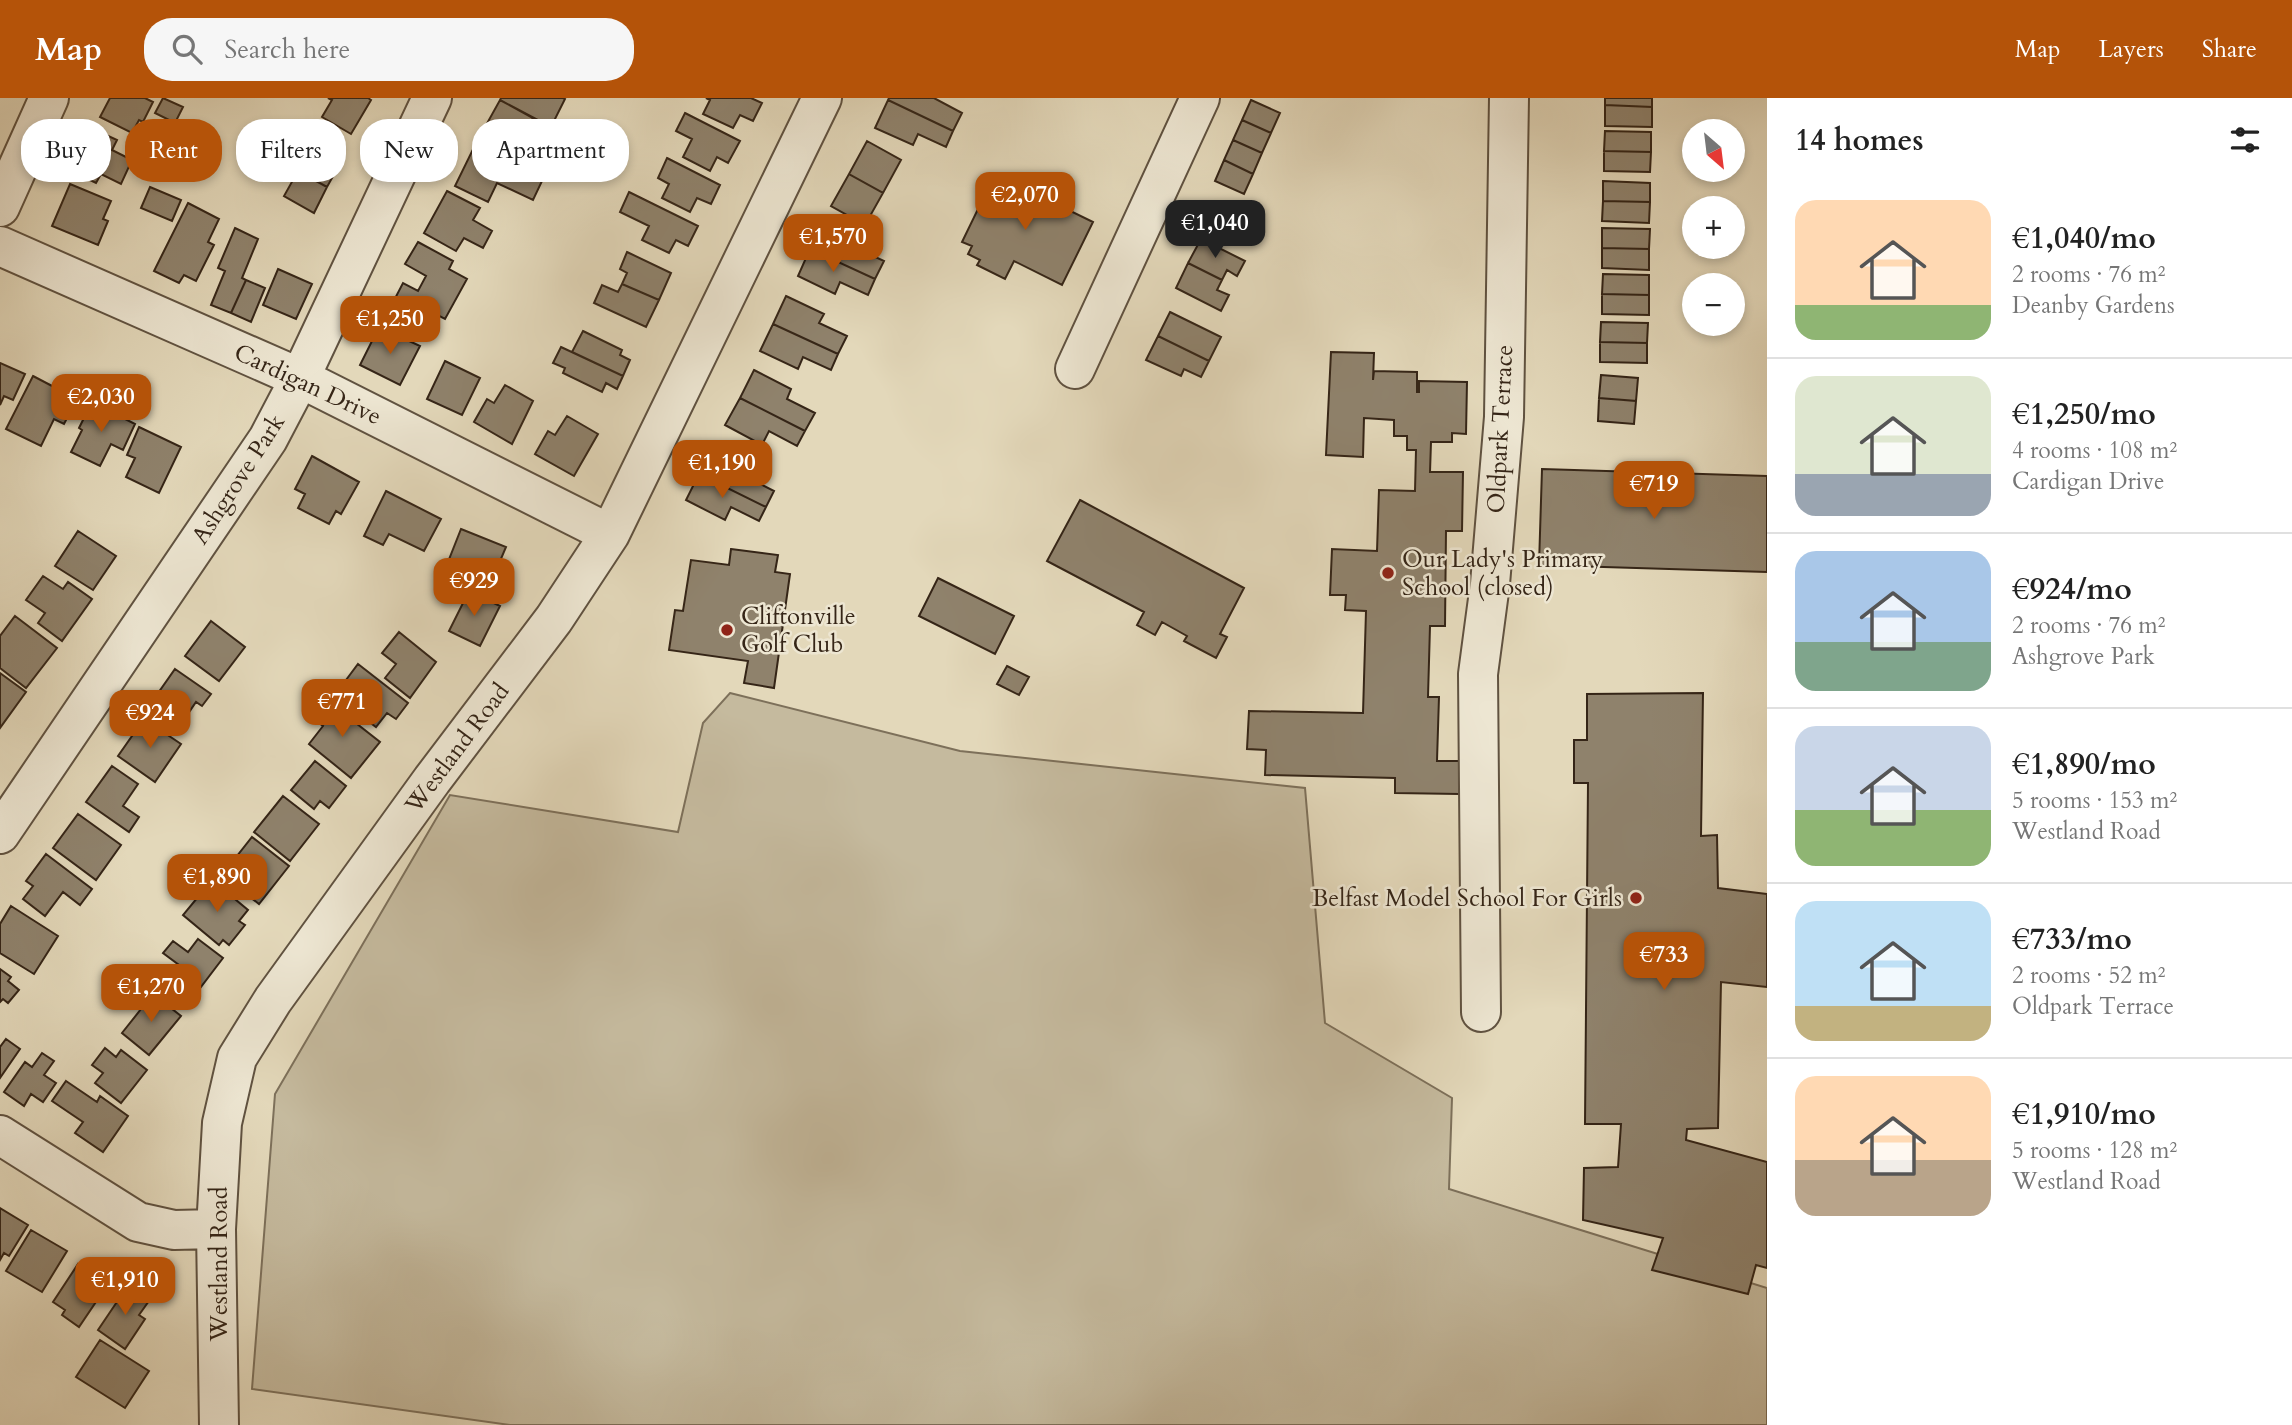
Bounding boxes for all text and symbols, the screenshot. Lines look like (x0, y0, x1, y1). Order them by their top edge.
search box (144, 18, 634, 81)
text: Map (35, 27, 102, 72)
icon: search (168, 30, 206, 68)
text: Search here (224, 32, 350, 67)
text: Map (2015, 33, 2061, 66)
text: Layers (2099, 33, 2164, 66)
text: Share (2202, 33, 2257, 66)
chip: Buy (21, 119, 111, 182)
chip: Rent (125, 119, 222, 182)
chip: Filters (236, 119, 346, 182)
chip: New (360, 119, 458, 182)
chip: Apartment (472, 119, 629, 182)
north arrow (1682, 119, 1745, 182)
map controls (1682, 119, 1745, 336)
text: 14 homes (1795, 120, 1924, 161)
icon: filters (2226, 121, 2264, 159)
pin: €2,070 (968, 172, 1082, 232)
text: €2,070 (991, 179, 1059, 210)
button: + (1682, 196, 1745, 259)
pin: €1,040 (1158, 200, 1272, 260)
text: €1,040 (1181, 207, 1249, 238)
pin: €1,570 (776, 214, 890, 274)
text: €1,040/mo (2012, 218, 2156, 259)
text: €1,570 (799, 221, 867, 252)
icon: home (1851, 228, 1935, 312)
text: 2 rooms · 76 m² (2012, 259, 2165, 290)
button: − (1682, 273, 1745, 336)
text: Deanby Gardens (2012, 290, 2175, 321)
pin: €1,250 (333, 296, 447, 356)
text: €1,250 (356, 303, 424, 334)
street label: Cardigan Drive (229, 336, 387, 433)
street label: Oldpark Terrace (1480, 344, 1521, 514)
pin: €2,030 (44, 374, 158, 434)
text: €2,030 (67, 381, 135, 412)
text: €1,250/mo (2012, 394, 2156, 435)
icon: home (1851, 404, 1935, 488)
street label: Ashgrove Park (184, 408, 293, 551)
text: 4 rooms · 108 m² (2012, 435, 2177, 466)
pin: €1,190 (665, 440, 779, 500)
text: €1,190 (688, 447, 756, 478)
pin: €719 (1613, 462, 1695, 521)
text: Cardigan Drive (2012, 466, 2164, 497)
text: €719 (1629, 468, 1679, 499)
place label: Our Lady's Primary School (closed) (1402, 543, 1603, 604)
pin: €929 (433, 559, 515, 618)
text: €929 (449, 565, 499, 596)
marker: Our Lady's Primary School (closed) (1380, 565, 1396, 581)
text: €924/mo (2012, 569, 2132, 610)
icon: home (1851, 579, 1935, 663)
place label: Cliftonville Golf Club (741, 600, 856, 661)
text: 2 rooms · 76 m² (2012, 610, 2165, 641)
marker: Cliftonville Golf Club (719, 622, 735, 638)
text: Ashgrove Park (2012, 641, 2155, 672)
street label: Westland Road (397, 676, 517, 821)
pin: €771 (301, 680, 383, 739)
text: €771 (317, 686, 367, 717)
pin: €924 (109, 690, 191, 750)
text: €924 (125, 697, 175, 728)
text: €1,890/mo (2012, 744, 2156, 785)
icon: home (1851, 754, 1935, 838)
text: 5 rooms · 153 m² (2012, 785, 2177, 816)
text: Westland Road (2012, 816, 2161, 847)
pin: €1,890 (160, 854, 274, 914)
text: €1,890 (183, 861, 251, 892)
place label: Belfast Model School For Girls (1312, 882, 1622, 915)
marker: Belfast Model School For Girls (1628, 890, 1644, 906)
text: €733/mo (2012, 919, 2132, 960)
icon: home (1851, 929, 1935, 1013)
pin: €733 (1623, 932, 1705, 992)
text: €733 (1639, 939, 1689, 970)
text: 2 rooms · 52 m² (2012, 960, 2165, 991)
pin: €1,270 (94, 964, 208, 1024)
text: €1,270 (117, 971, 185, 1002)
text: Oldpark Terrace (2012, 991, 2174, 1022)
text: €1,910/mo (2012, 1094, 2156, 1135)
icon: home (1851, 1104, 1935, 1188)
text: 5 rooms · 128 m² (2012, 1135, 2177, 1166)
text: Westland Road (2012, 1166, 2161, 1197)
street label: Westland Road (203, 1186, 236, 1343)
pin: €1,910 (68, 1258, 182, 1317)
text: €1,910 (91, 1264, 159, 1295)

